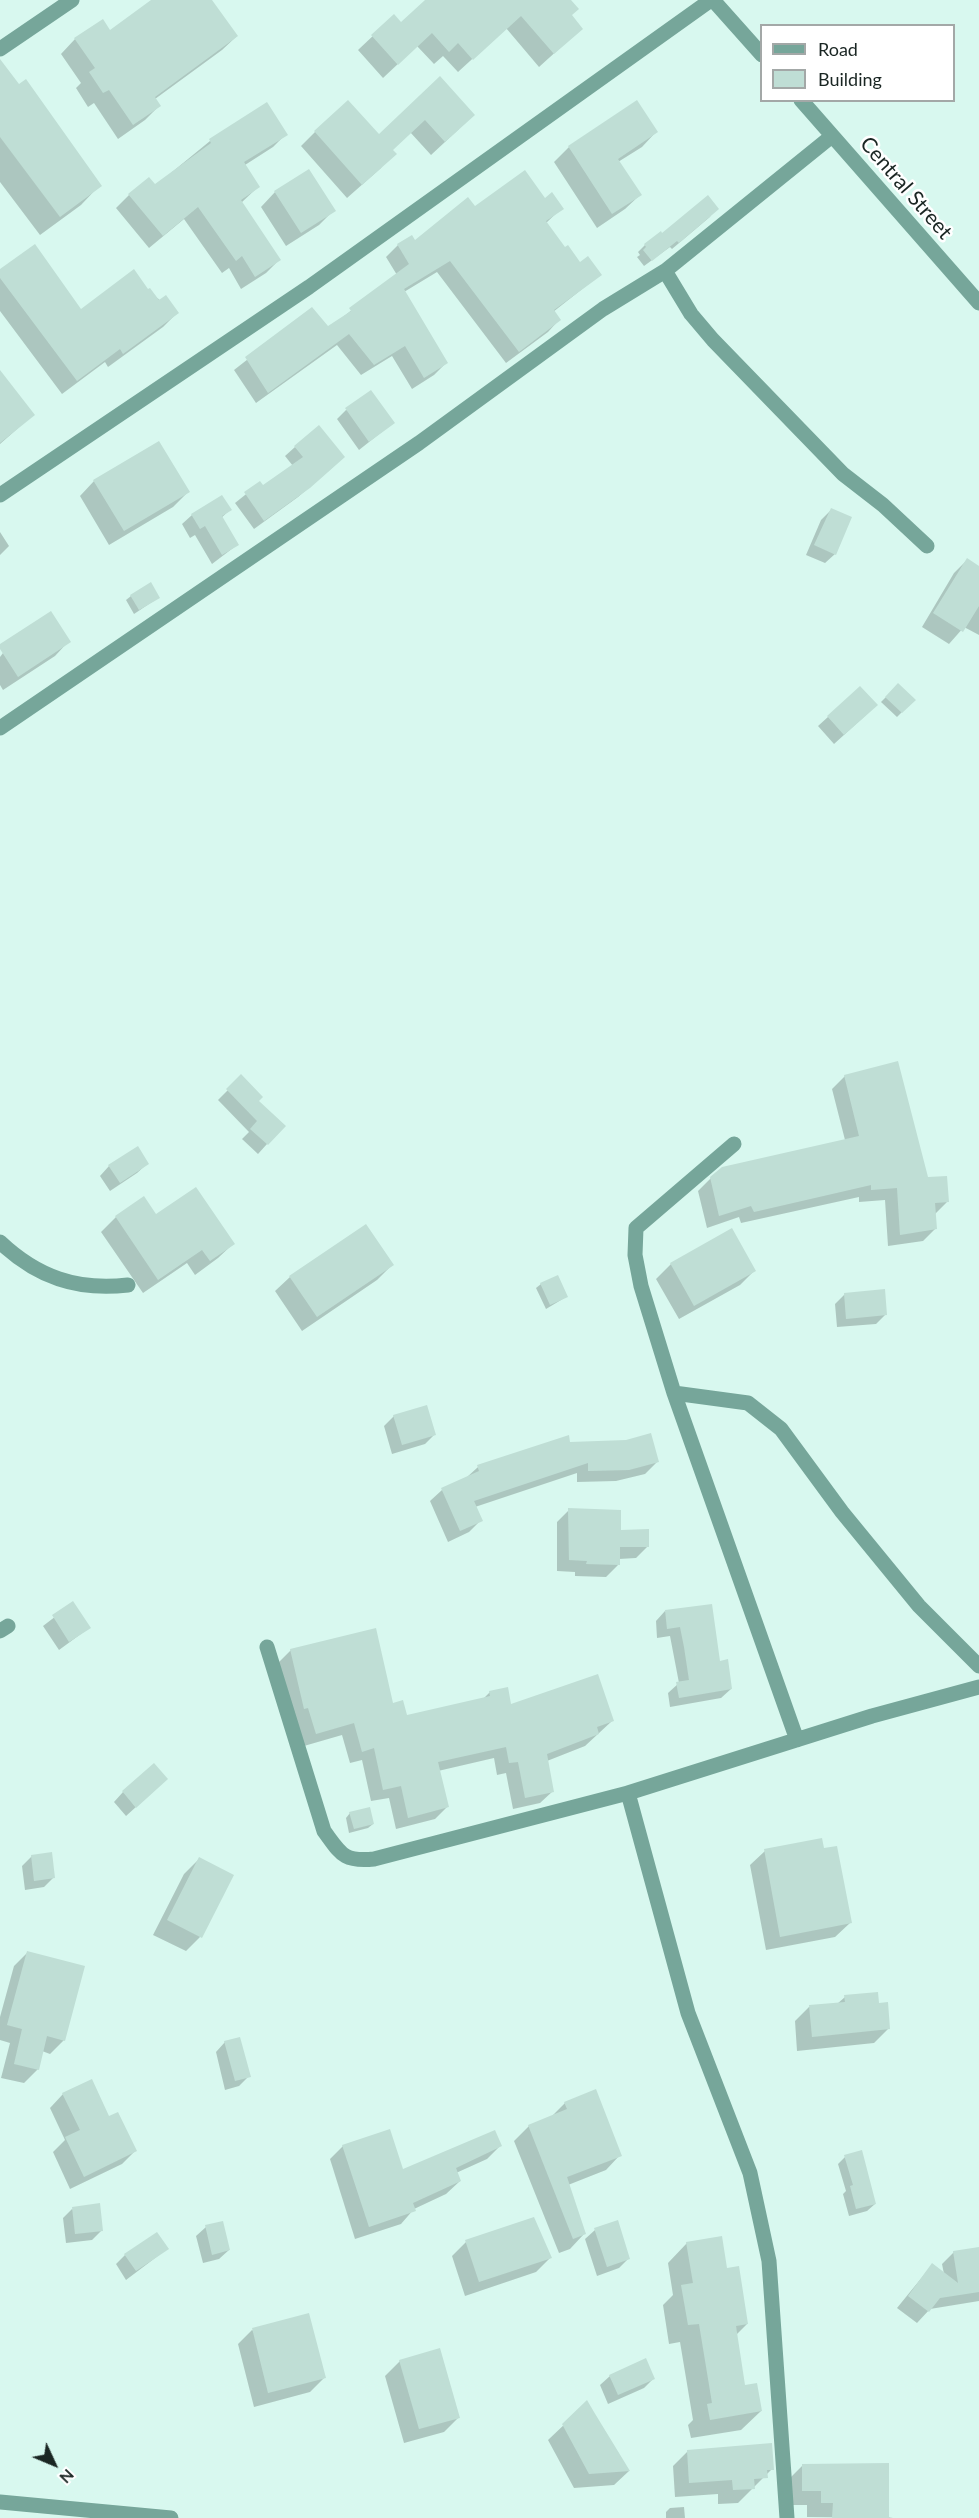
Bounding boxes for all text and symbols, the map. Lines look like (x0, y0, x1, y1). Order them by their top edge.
legend (760, 24, 955, 102)
text: Road (818, 38, 858, 60)
text: Building (818, 68, 882, 90)
street label: Central Street (855, 132, 957, 244)
north arrow (24, 2434, 84, 2494)
text: N (56, 2466, 78, 2488)

